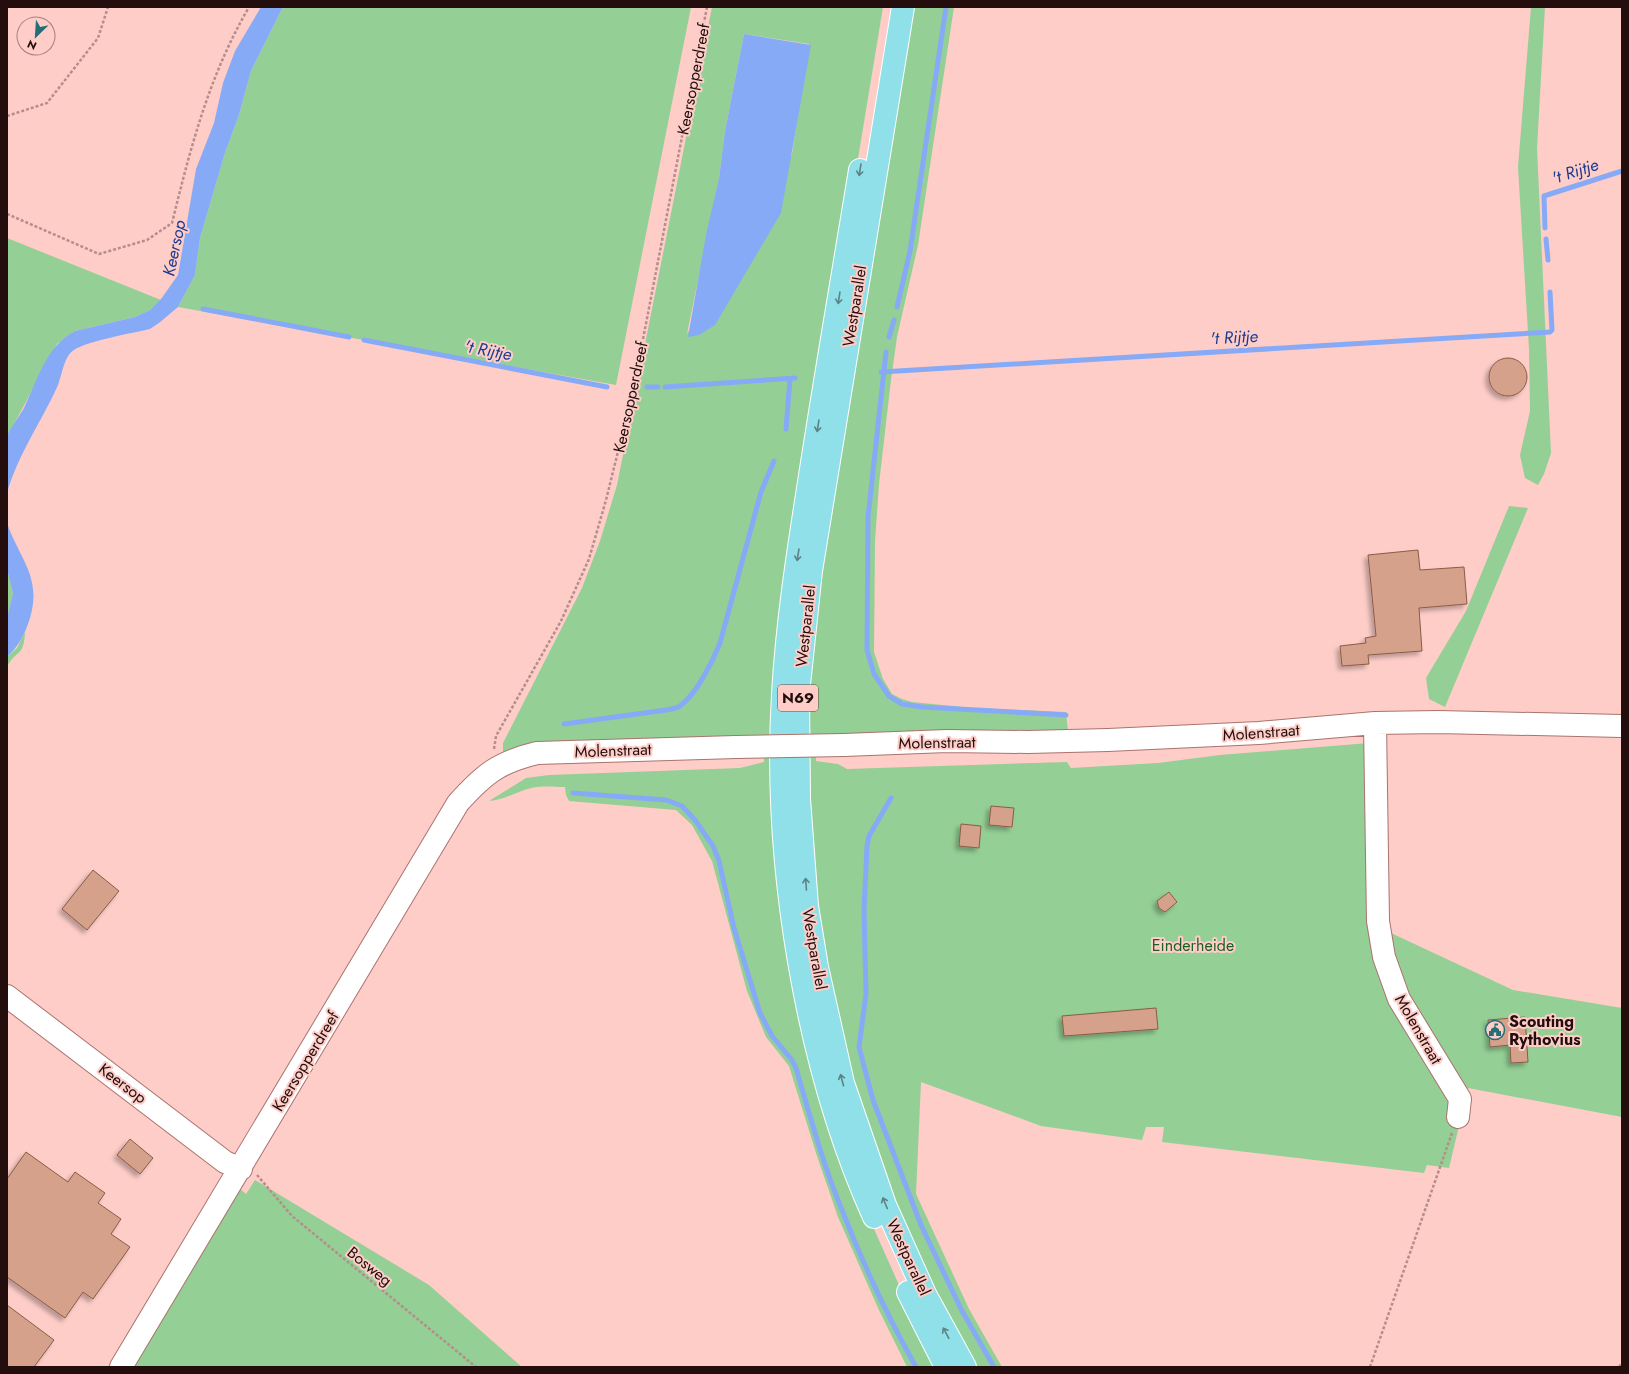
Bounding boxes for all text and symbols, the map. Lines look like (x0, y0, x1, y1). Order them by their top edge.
north arrow (16, 16, 56, 56)
street label: Keersopperdreef (671, 21, 716, 137)
text: N (24, 36, 39, 54)
water label: 't Rijtje (1548, 152, 1602, 190)
one-way arrow (856, 163, 864, 176)
water label: Keersop (156, 217, 192, 278)
street label: Westparallel (837, 264, 872, 349)
one-way arrow (835, 291, 843, 304)
water label: 't Rijtje (1209, 324, 1259, 350)
water label: 't Rijtje (462, 334, 514, 366)
street label: Keersopperdreef (607, 339, 654, 455)
one-way arrow (814, 419, 822, 432)
one-way arrow (794, 548, 802, 561)
street label: Westparallel (790, 584, 821, 668)
road number: N69 (778, 685, 818, 711)
street label: Molenstraat (1222, 718, 1300, 747)
street label: Molenstraat (898, 730, 976, 755)
street label: Molenstraat (574, 738, 652, 763)
one-way arrow (802, 878, 809, 891)
street label: Westparallel (796, 907, 833, 992)
park label: Einderheide (1152, 934, 1234, 957)
street label: Molenstraat (1389, 990, 1448, 1068)
street label: Keersopperdreef (266, 1006, 345, 1116)
place label: Scouting Rythovius (1509, 1010, 1580, 1051)
public building icon: Scouting Rythovius (1484, 1019, 1506, 1041)
street label: Keersop (94, 1058, 152, 1109)
one-way arrow (838, 1074, 845, 1087)
one-way arrow (880, 1197, 888, 1209)
street label: Westparallel (881, 1215, 936, 1299)
street label: Bosweg (342, 1241, 397, 1292)
one-way arrow (942, 1327, 950, 1339)

